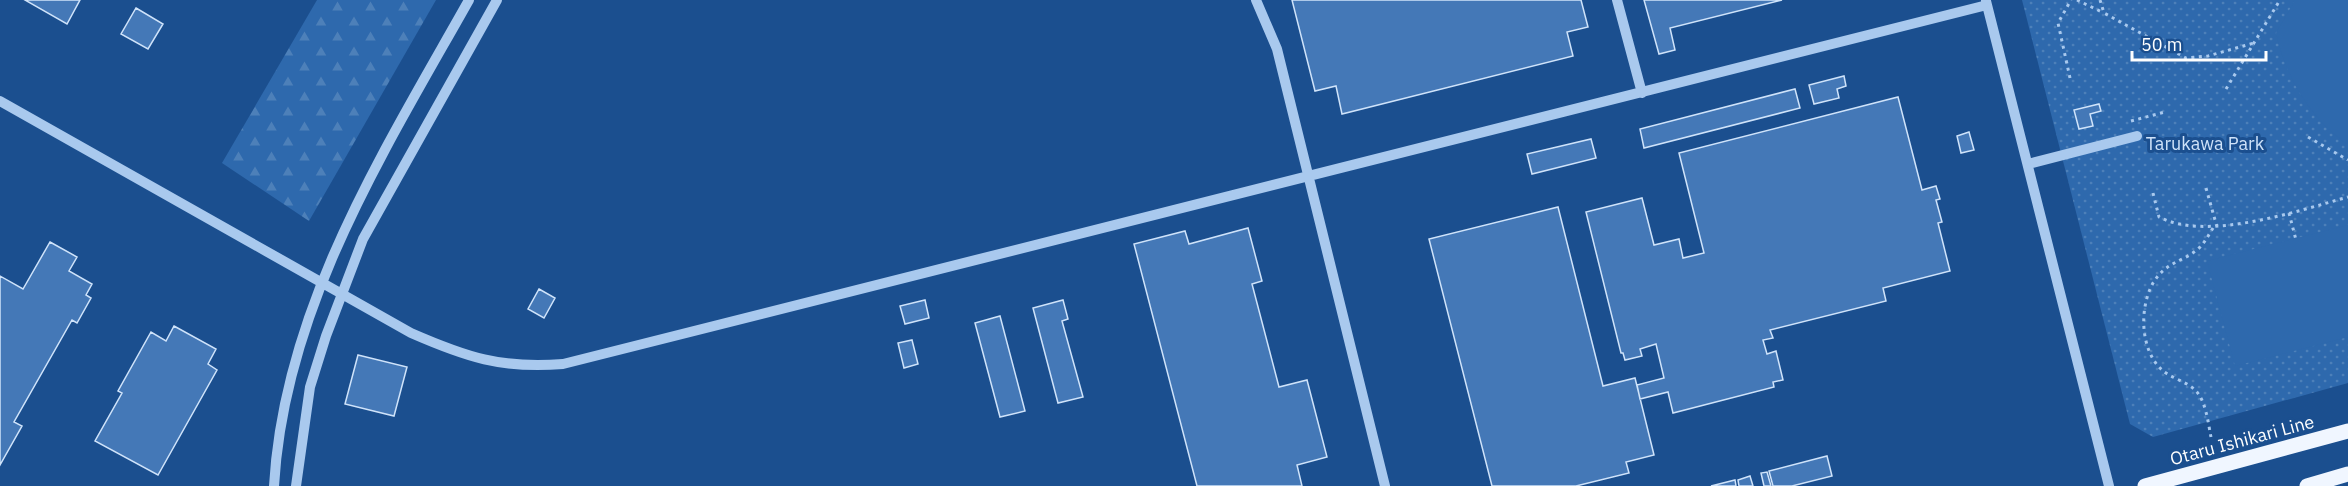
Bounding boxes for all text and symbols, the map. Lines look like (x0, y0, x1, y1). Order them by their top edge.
scale bar (2132, 24, 2266, 62)
text: 50 m (2141, 33, 2183, 56)
park label: Tarukawa Park (2146, 132, 2265, 155)
street label: Otaru Ishikari Line (2167, 410, 2317, 470)

